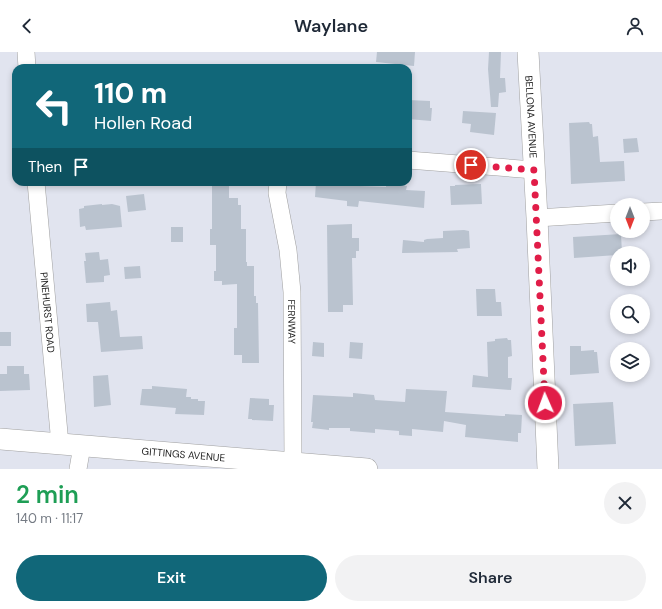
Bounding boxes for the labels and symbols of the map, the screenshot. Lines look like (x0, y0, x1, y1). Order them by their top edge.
street label: BELLONA AVENUE (523, 75, 540, 159)
pin (454, 148, 488, 182)
north arrow (610, 198, 650, 238)
street label: PINEHURST ROAD (38, 272, 58, 353)
street label: FERNWAY (286, 299, 299, 344)
position arrow (524, 382, 566, 424)
street label: GITTINGS AVENUE (141, 444, 226, 464)

